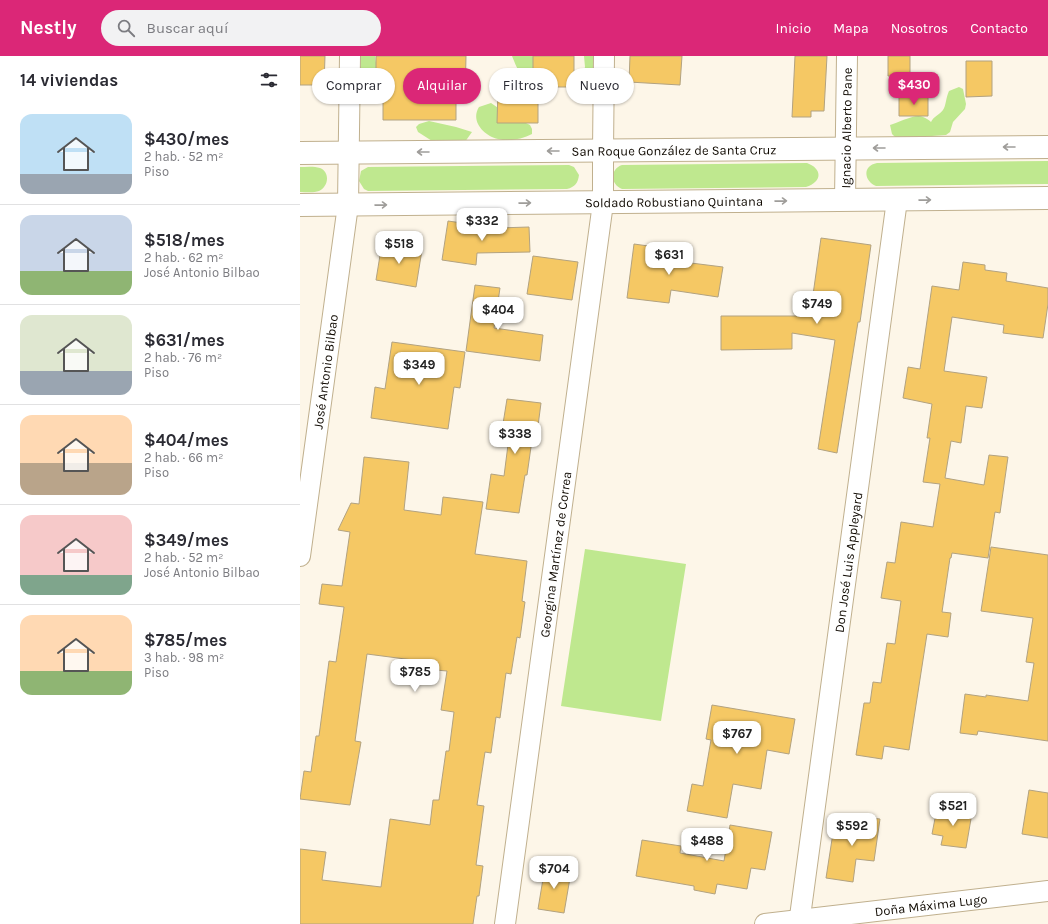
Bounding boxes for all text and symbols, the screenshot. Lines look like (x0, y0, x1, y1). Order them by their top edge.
search box (101, 10, 381, 46)
text: Nestly (20, 17, 77, 39)
icon: search (115, 17, 137, 39)
text: Buscar aquí (147, 19, 228, 37)
text: Inicio (776, 20, 811, 37)
text: Mapa (833, 20, 869, 37)
text: Nosotros (891, 20, 948, 37)
text: Contacto (970, 20, 1028, 37)
street label: Ignacio Alberto Pane (838, 67, 855, 189)
chip: Comprar (312, 68, 395, 104)
chip: Alquilar (403, 68, 481, 104)
chip: Filtros (489, 68, 558, 104)
chip: Nuevo (566, 68, 634, 104)
icon: filters (258, 69, 280, 91)
text: 14 viviendas (20, 70, 118, 90)
pin: $430 (890, 72, 938, 106)
text: $430 (897, 77, 931, 92)
text: $430/mes (144, 129, 229, 149)
icon: home (52, 130, 100, 178)
street label: San Roque González de Santa Cruz (571, 142, 776, 159)
one-way arrow (1003, 143, 1016, 151)
one-way arrow (873, 144, 886, 152)
one-way arrow (547, 147, 560, 155)
one-way arrow (417, 148, 430, 156)
text: 2 hab. · 52 m² (144, 149, 223, 164)
text: Piso (144, 164, 169, 179)
street label: Soldado Robustiano Quintana (585, 194, 763, 210)
one-way arrow (918, 196, 931, 204)
one-way arrow (774, 197, 787, 205)
one-way arrow (518, 199, 531, 207)
one-way arrow (374, 201, 387, 208)
pin: $332 (458, 208, 506, 242)
text: $332 (466, 213, 499, 228)
text: $518/mes (144, 230, 225, 250)
icon: home (52, 231, 100, 279)
pin: $518 (375, 231, 423, 265)
text: $518 (384, 236, 414, 251)
pin: $631 (645, 242, 693, 276)
text: $631 (654, 247, 684, 262)
text: 2 hab. · 62 m² (144, 250, 224, 265)
text: José Antonio Bilbao (144, 265, 260, 280)
pin: $749 (793, 291, 841, 325)
text: $749 (801, 296, 833, 311)
pin: $404 (474, 297, 522, 331)
text: $404 (482, 302, 514, 317)
street label: José Antonio Bilbao (310, 313, 341, 430)
text: $631/mes (144, 330, 225, 350)
icon: home (52, 331, 100, 379)
text: 2 hab. · 76 m² (144, 350, 222, 365)
pin: $349 (395, 352, 443, 386)
text: $349 (403, 357, 435, 372)
text: Piso (144, 365, 169, 380)
pin: $338 (491, 421, 539, 455)
text: $338 (498, 426, 532, 441)
text: $404/mes (144, 430, 229, 450)
icon: home (52, 431, 100, 479)
text: 2 hab. · 66 m² (144, 450, 224, 465)
text: Piso (144, 465, 169, 480)
street label: Georgina Martínez de Correa (537, 471, 574, 638)
street label: Don José Luis Appleyard (831, 491, 865, 634)
text: $349/mes (144, 530, 229, 550)
icon: home (52, 531, 100, 579)
text: 2 hab. · 52 m² (144, 550, 223, 565)
text: José Antonio Bilbao (144, 565, 260, 580)
text: $785/mes (144, 630, 227, 650)
icon: home (52, 631, 100, 679)
text: 3 hab. · 98 m² (144, 650, 224, 665)
pin: $785 (391, 659, 439, 693)
text: $785 (399, 664, 431, 679)
text: Piso (144, 665, 169, 680)
pin: $767 (713, 721, 761, 755)
text: $767 (722, 726, 752, 741)
pin: $521 (929, 793, 977, 827)
text: $521 (938, 798, 968, 813)
pin: $592 (828, 813, 876, 847)
text: $592 (836, 818, 868, 833)
pin: $488 (683, 828, 731, 862)
text: $488 (690, 833, 724, 848)
pin: $704 (530, 856, 578, 890)
text: $704 (538, 861, 570, 876)
street label: Doña Máxima Lugo (874, 891, 988, 919)

